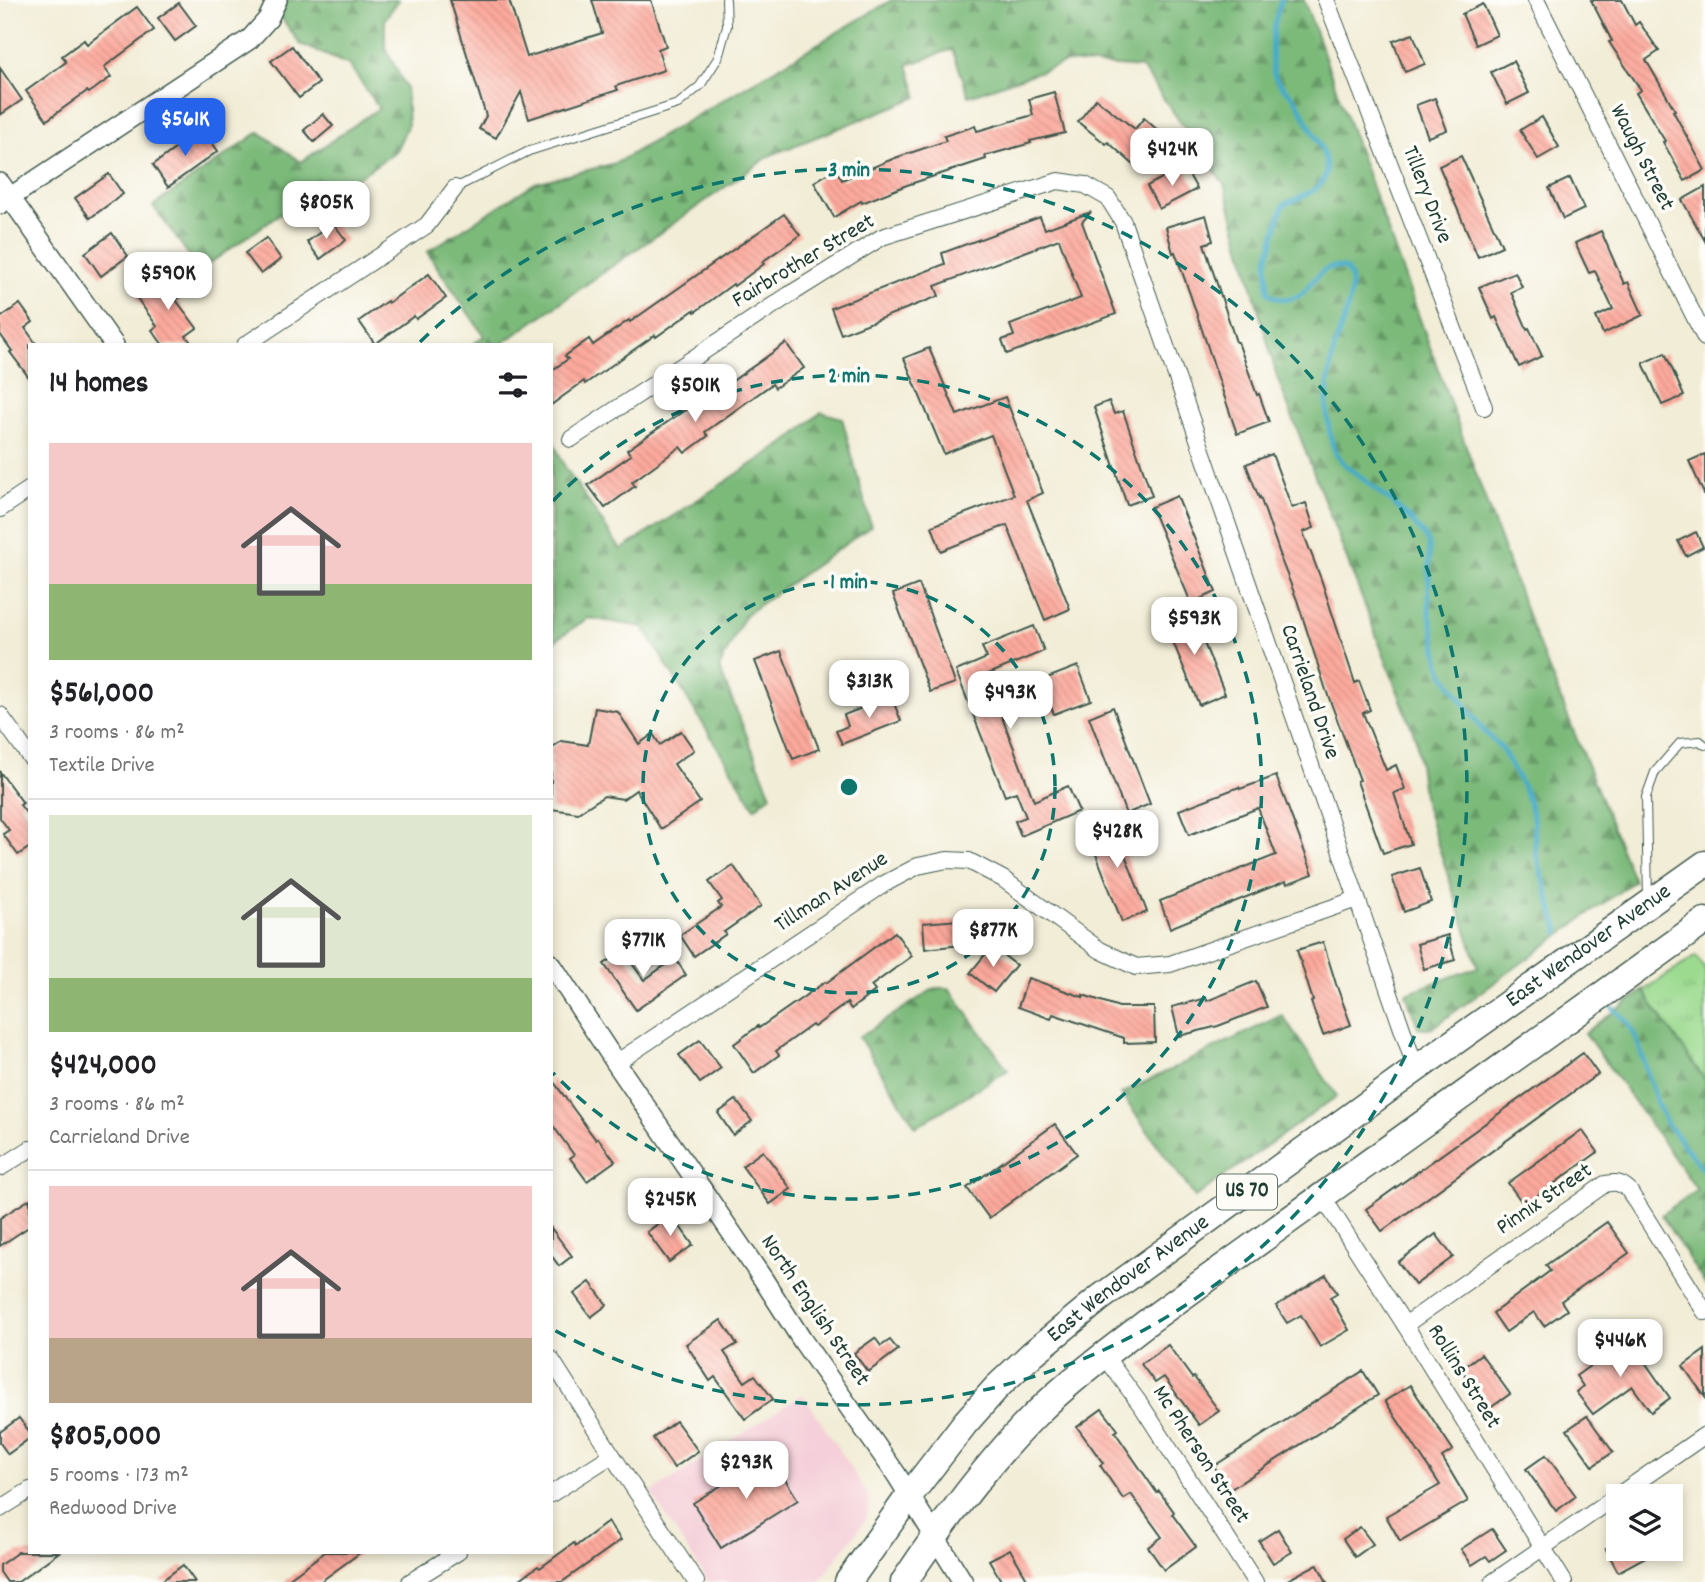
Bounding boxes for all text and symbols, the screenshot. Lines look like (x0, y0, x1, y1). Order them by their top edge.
pin: $561K (136, 99, 234, 158)
street label: Waugh Street (1600, 99, 1682, 217)
text: $561K (160, 104, 210, 137)
pin: $424K (1123, 128, 1221, 188)
text: $424K (1146, 134, 1198, 167)
street label: Tillery Drive (1392, 142, 1460, 248)
text: 3 min (828, 157, 870, 187)
pin: $805K (277, 182, 375, 241)
text: $805K (299, 187, 353, 220)
street label: Fairbrother Street (726, 206, 882, 318)
pin: $590K (119, 252, 217, 312)
text: $590K (140, 258, 196, 291)
text: 2 min (828, 363, 870, 393)
text: 14 homes (49, 364, 148, 407)
pin: $501K (646, 364, 744, 424)
icon: filters (494, 366, 532, 404)
text: $501K (670, 370, 720, 403)
icon: home (228, 488, 354, 614)
text: 1 min (830, 569, 868, 599)
pin: $593K (1145, 598, 1243, 657)
text: $593K (1167, 603, 1221, 636)
street label: Carrieland Drive (1270, 620, 1348, 764)
pin: $313K (820, 660, 918, 720)
text: $313K (845, 666, 893, 699)
pin: $493K (961, 672, 1059, 731)
text: $561,000 (49, 674, 154, 717)
text: $493K (984, 677, 1036, 710)
text: 3 rooms · 86 m² (49, 717, 185, 750)
text: Textile Drive (49, 750, 155, 783)
centre of rings (837, 775, 861, 799)
pin: $428K (1068, 810, 1166, 870)
text: $428K (1091, 816, 1143, 849)
street label: Tillman Avenue (769, 844, 895, 942)
icon: home (228, 860, 354, 986)
street label: East Wendover Avenue (1499, 876, 1678, 1017)
pin: $877K (944, 909, 1042, 969)
text: $877K (968, 915, 1018, 948)
pin: $771K (594, 920, 692, 979)
text: $771K (621, 925, 665, 958)
text: $424,000 (49, 1046, 157, 1089)
text: 3 rooms · 86 m² (49, 1089, 185, 1122)
text: Carrieland Drive (49, 1122, 190, 1155)
street label: Pinnix Street (1490, 1156, 1600, 1244)
road number: US 70 (1217, 1174, 1277, 1210)
pin: $245K (621, 1178, 719, 1238)
text: $245K (644, 1184, 696, 1217)
street label: East Wendover Avenue (1040, 1207, 1217, 1351)
street label: North English Street (751, 1229, 877, 1393)
icon: home (228, 1231, 354, 1357)
street label: Rollins Street (1418, 1318, 1508, 1436)
pin: $446K (1571, 1320, 1669, 1379)
text: $446K (1594, 1325, 1646, 1358)
street label: Mc Pherson Street (1143, 1379, 1257, 1531)
text: $805,000 (49, 1417, 161, 1460)
pin: $293K (697, 1442, 795, 1501)
text: $293K (719, 1447, 773, 1480)
text: 5 rooms · 173 m² (49, 1460, 189, 1493)
map controls (1606, 1484, 1683, 1561)
button: layers (1606, 1484, 1683, 1561)
text: Redwood Drive (49, 1493, 177, 1526)

